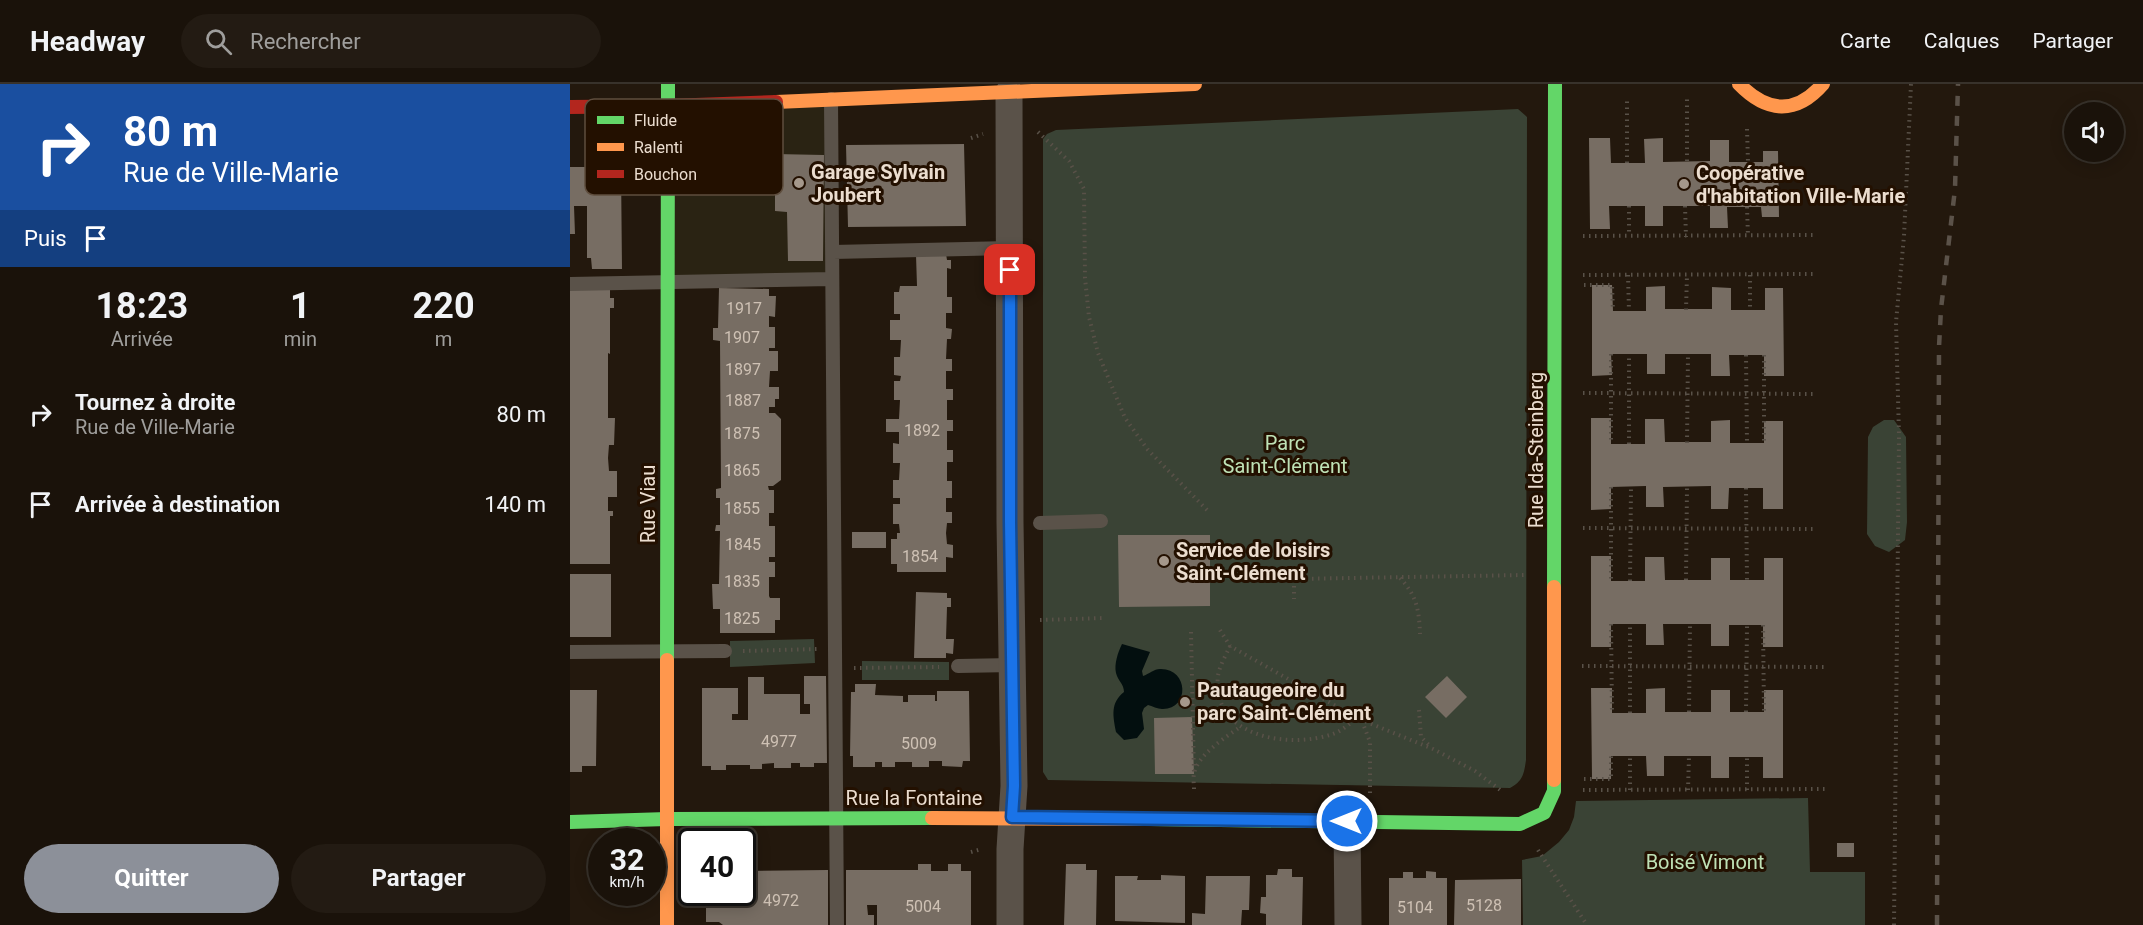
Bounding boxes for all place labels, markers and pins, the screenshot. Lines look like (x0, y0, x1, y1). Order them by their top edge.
place label: Garage Sylvain Joubert (811, 160, 945, 207)
place label: Coopérative d'habitation Ville-Marie (1696, 161, 1905, 208)
marker: Garage Sylvain Joubert (792, 176, 806, 190)
marker: Coopérative d'habitation Ville-Marie (1677, 177, 1691, 191)
pin (984, 244, 1035, 295)
place label: Service de loisirs Saint-Clément (1176, 538, 1330, 585)
marker: Service de loisirs Saint-Clément (1157, 554, 1171, 568)
place label: Pautaugeoire du parc Saint-Clément (1197, 678, 1371, 725)
marker: Pautaugeoire du parc Saint-Clément (1178, 695, 1192, 709)

